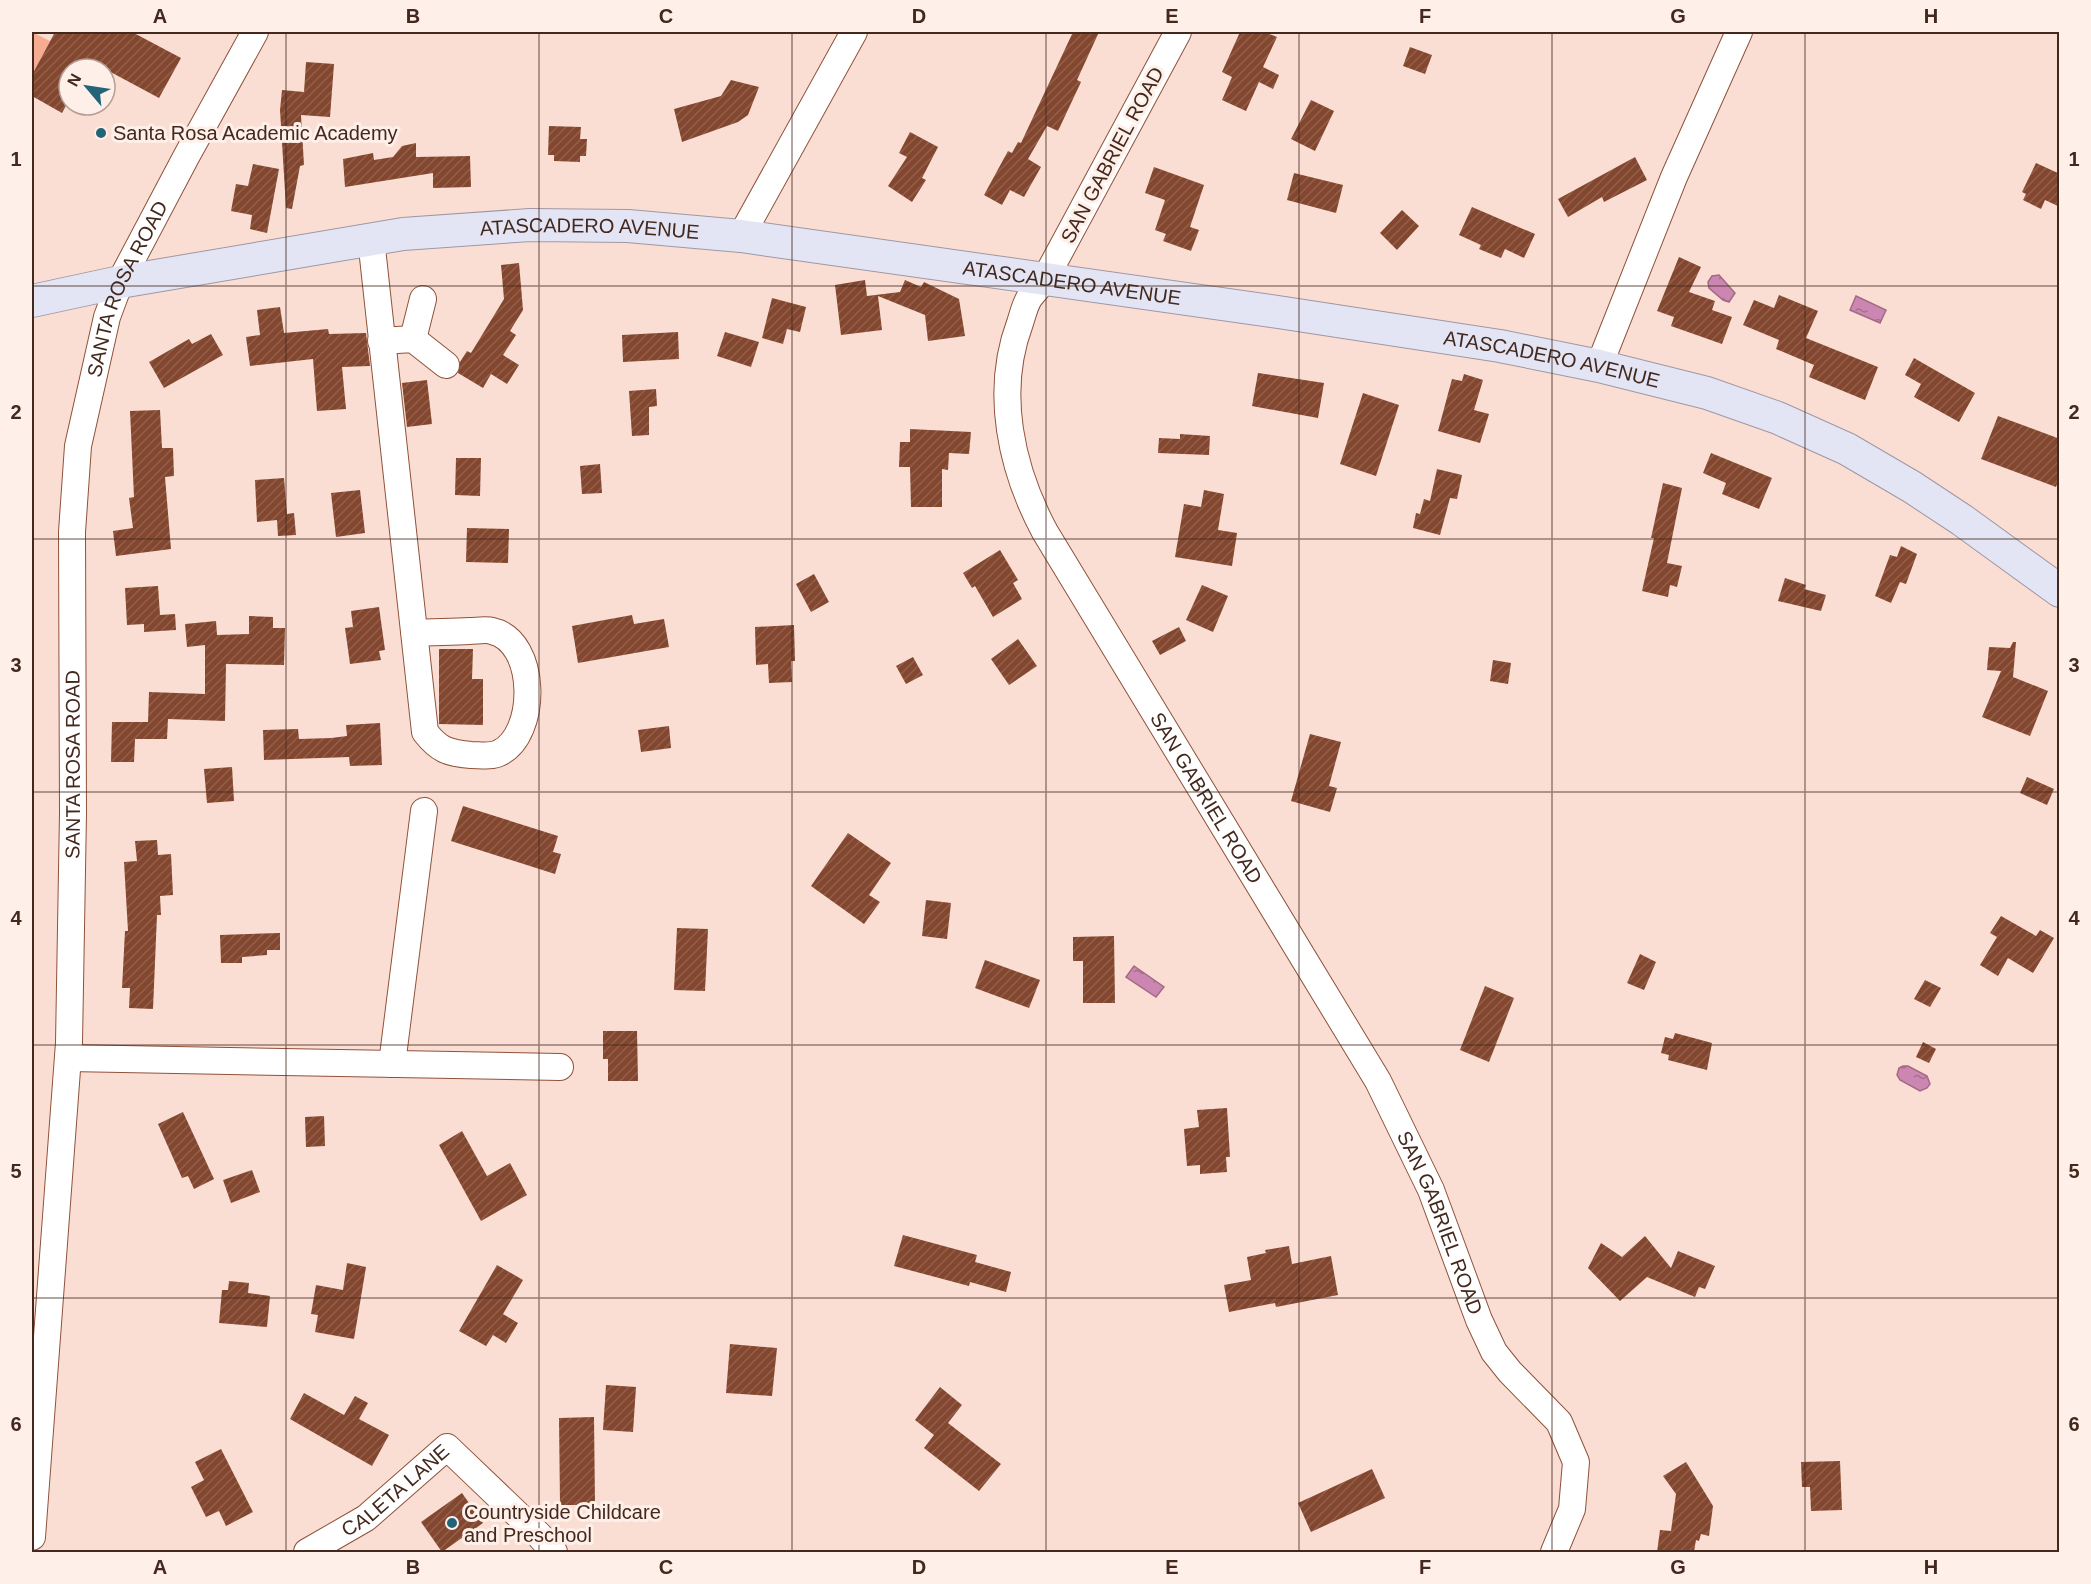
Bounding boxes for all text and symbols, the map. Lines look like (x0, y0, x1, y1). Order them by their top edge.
text: A (153, 5, 167, 27)
text: B (406, 5, 420, 27)
text: C (659, 5, 673, 27)
text: D (912, 5, 926, 27)
text: E (1165, 5, 1179, 27)
text: F (1419, 5, 1431, 27)
text: G (1670, 5, 1686, 27)
text: H (1924, 5, 1938, 27)
north arrow (57, 57, 117, 117)
street label: SAN GABRIEL ROAD (1056, 63, 1168, 247)
text: N (64, 71, 85, 89)
place label: Santa Rosa Academic Academy (113, 122, 398, 144)
marker: Santa Rosa Academic Academy (94, 126, 108, 140)
text: 1 (10, 148, 22, 170)
text: 1 (2068, 148, 2080, 170)
street label: SANTA ROSA ROAD (83, 197, 172, 379)
street label: ATASCADERO AVENUE (479, 214, 700, 243)
street label: ATASCADERO AVENUE (961, 257, 1182, 309)
street label: ATASCADERO AVENUE (1442, 327, 1662, 392)
text: 2 (10, 401, 22, 423)
text: 2 (2068, 401, 2080, 423)
text: 3 (10, 654, 22, 676)
text: 3 (2068, 654, 2080, 676)
street label: SANTA ROSA ROAD (61, 670, 84, 859)
street label: SAN GABRIEL ROAD (1146, 708, 1267, 888)
text: 4 (10, 907, 22, 929)
text: 4 (2068, 907, 2080, 929)
street label: SAN GABRIEL ROAD (1393, 1127, 1487, 1318)
text: 5 (10, 1160, 22, 1182)
text: 5 (2068, 1160, 2080, 1182)
text: 6 (10, 1413, 22, 1435)
text: 6 (2068, 1413, 2080, 1435)
street label: CALETA LANE (337, 1440, 453, 1541)
place label: Countryside Childcare and Preschool (464, 1501, 661, 1546)
marker: Countryside Childcare and Preschool (445, 1516, 459, 1530)
text: A (153, 1556, 167, 1578)
text: B (406, 1556, 420, 1578)
text: C (659, 1556, 673, 1578)
text: D (912, 1556, 926, 1578)
text: E (1165, 1556, 1179, 1578)
text: F (1419, 1556, 1431, 1578)
text: G (1670, 1556, 1686, 1578)
text: H (1924, 1556, 1938, 1578)

